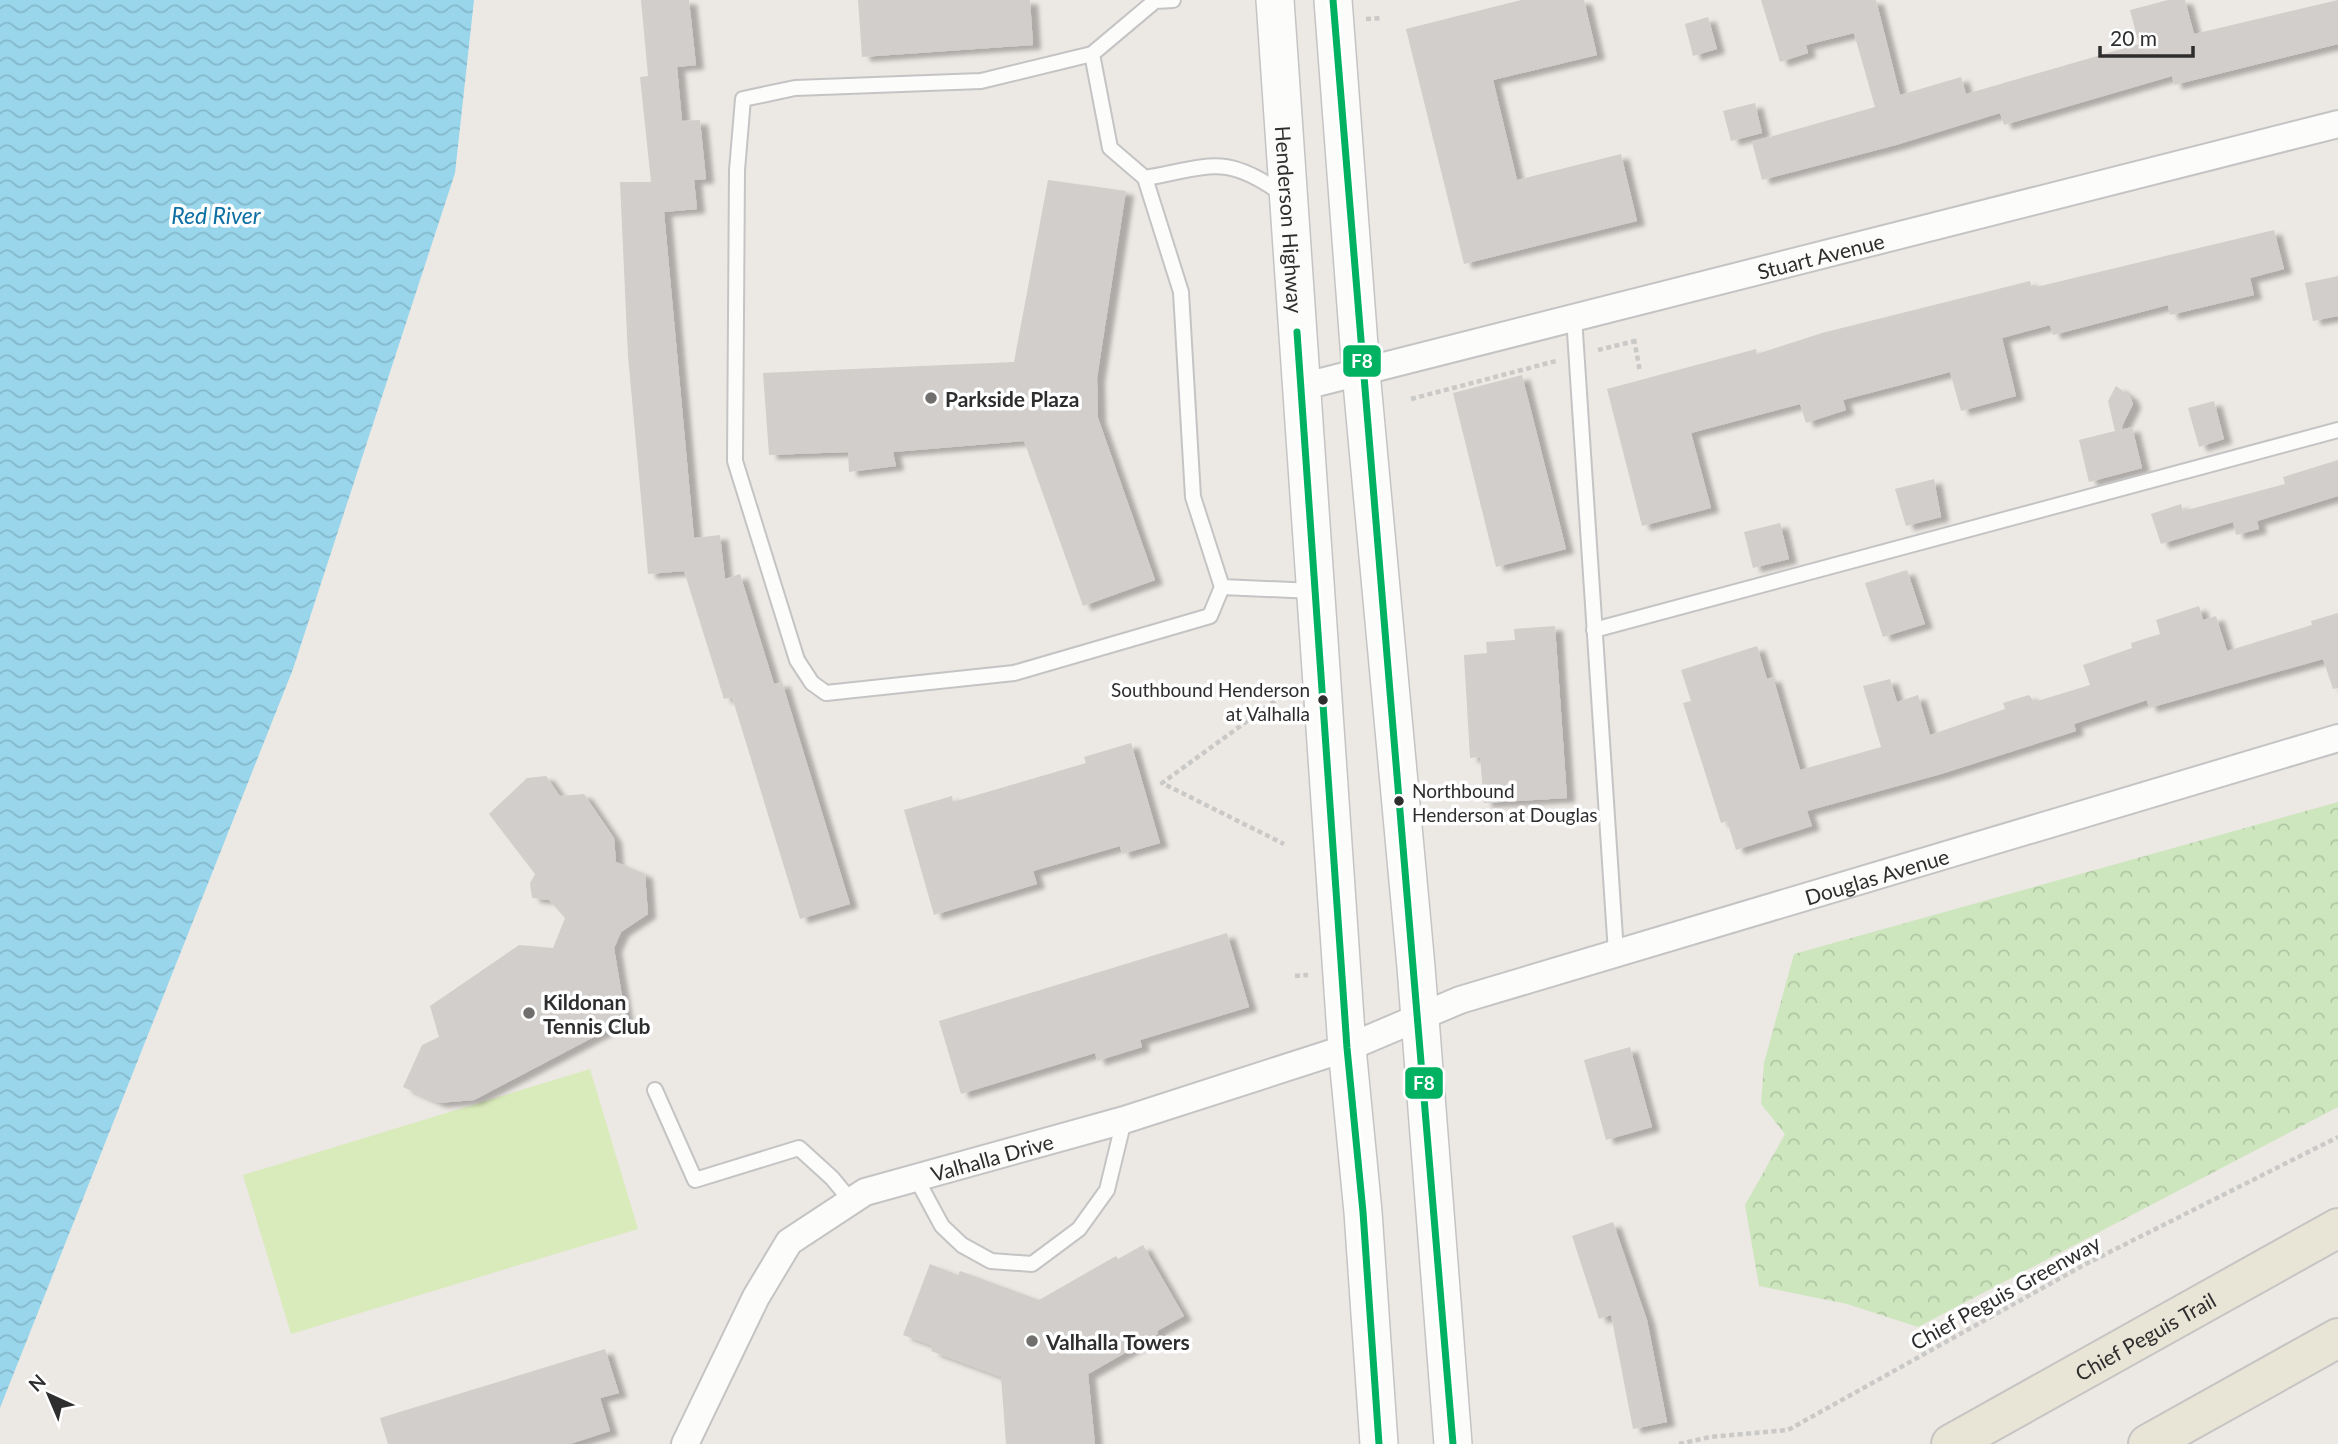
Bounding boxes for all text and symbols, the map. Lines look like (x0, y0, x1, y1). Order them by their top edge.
scale bar (2100, 14, 2193, 58)
text: 20 m (2110, 25, 2157, 50)
street label: Henderson Highway (1271, 125, 1309, 314)
water label: Red River (171, 201, 262, 229)
street label: Stuart Avenue (1754, 227, 1887, 283)
line badge: F8 (1342, 344, 1382, 378)
text: F8 (1351, 349, 1373, 372)
place label: Parkside Plaza (945, 386, 1079, 411)
marker: Parkside Plaza (923, 390, 939, 406)
place label: Southbound Henderson at Valhalla (1111, 678, 1310, 725)
marker: Southbound Henderson at Valhalla (1316, 693, 1330, 707)
place label: Northbound Henderson at Douglas (1412, 779, 1598, 826)
marker: Northbound Henderson at Douglas (1392, 794, 1406, 808)
street label: Douglas Avenue (1802, 842, 1952, 909)
place label: Kildonan Tennis Club (543, 989, 651, 1038)
marker: Kildonan Tennis Club (521, 1005, 537, 1021)
line badge: F8 (1404, 1066, 1444, 1100)
text: F8 (1413, 1071, 1435, 1094)
street label: Valhalla Drive (928, 1128, 1056, 1186)
street label: Chief Peguis Greenway (1906, 1229, 2104, 1355)
street label: Chief Peguis Trail (2070, 1287, 2219, 1385)
place label: Valhalla Towers (1045, 1329, 1190, 1354)
marker: Valhalla Towers (1024, 1333, 1040, 1349)
north arrow (14, 1360, 84, 1430)
text: N (24, 1369, 50, 1396)

